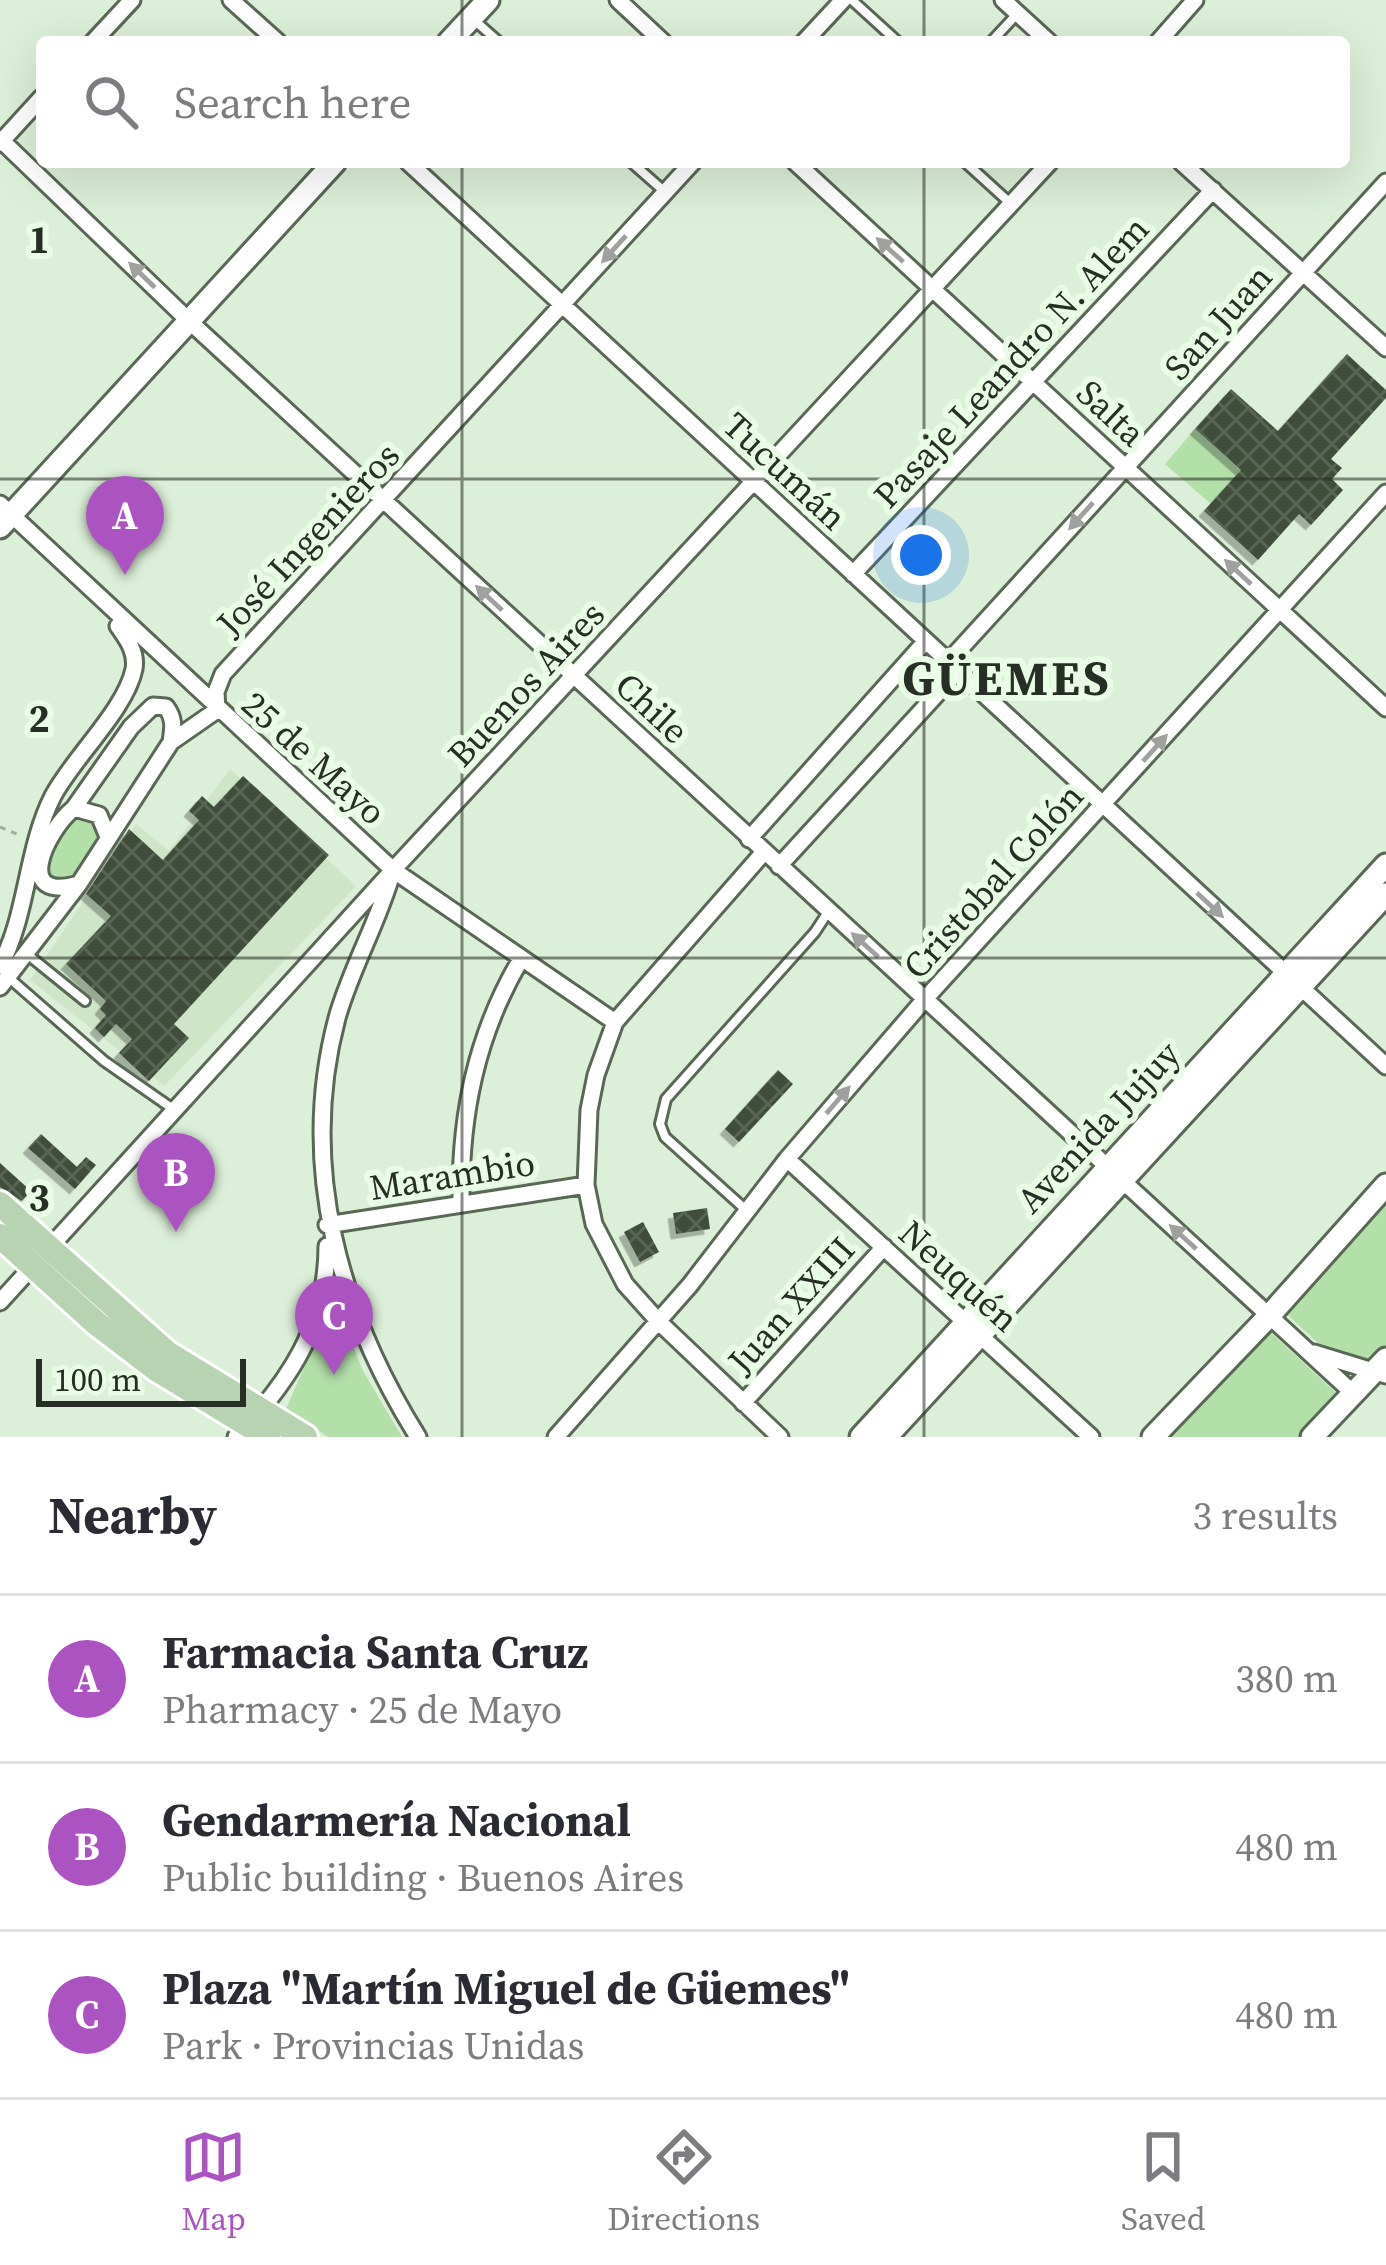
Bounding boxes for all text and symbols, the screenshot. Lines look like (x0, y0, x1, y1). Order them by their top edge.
search box (36, 36, 1350, 168)
icon: search (78, 69, 144, 135)
text: Search here (174, 71, 411, 133)
street label: Pasaje Leandro N. Alem (862, 205, 1160, 519)
text: 1 (28, 213, 50, 266)
one-way arrow (601, 234, 628, 263)
one-way arrow (876, 236, 905, 264)
street label: San Juan (1153, 254, 1283, 390)
one-way arrow (127, 262, 156, 290)
street label: Salta (1066, 369, 1157, 458)
street label: Tucumán (713, 401, 857, 541)
street label: José Ingenieros (205, 432, 410, 647)
pin: A (86, 476, 164, 575)
one-way arrow (1068, 502, 1095, 531)
your location (891, 525, 951, 585)
one-way arrow (1223, 559, 1252, 586)
one-way arrow (474, 585, 503, 612)
street label: Buenos Aires (436, 590, 616, 778)
district label: GÜEMES (902, 645, 1112, 711)
street label: Chile (605, 661, 699, 755)
street label: 25 de Mayo (231, 680, 397, 836)
text: 2 (28, 692, 50, 745)
one-way arrow (1141, 733, 1168, 763)
street label: Cristobal Colón (892, 772, 1094, 990)
one-way arrow (1196, 890, 1225, 918)
one-way arrow (850, 931, 879, 959)
street label: Avenida Jujuy (1005, 1030, 1191, 1224)
one-way arrow (824, 1085, 850, 1115)
pin: B (137, 1133, 215, 1232)
street label: Marambio (366, 1138, 538, 1212)
text: 3 (28, 1171, 50, 1224)
street label: Neuquén (888, 1209, 1030, 1343)
one-way arrow (1169, 1224, 1198, 1251)
street label: Juan XXIII (716, 1226, 866, 1385)
pin: C (295, 1276, 373, 1375)
scale bar (36, 1353, 246, 1406)
text: 100 m (54, 1357, 141, 1402)
text: Nearby (48, 1480, 217, 1550)
text: 3 results (1193, 1489, 1338, 1542)
text: Farmacia Santa Cruz (162, 1621, 588, 1683)
text: A (74, 1652, 100, 1705)
text: 380 m (1235, 1652, 1338, 1705)
text: Pharmacy · 25 de Mayo (162, 1683, 562, 1736)
text: Gendarmería Nacional (162, 1789, 631, 1851)
text: B (74, 1820, 100, 1873)
text: 480 m (1235, 1820, 1338, 1873)
text: Public building · Buenos Aires (162, 1851, 684, 1904)
text: Plaza "Martín Miguel de Güemes" (162, 1957, 850, 2019)
text: C (75, 1988, 99, 2041)
text: 480 m (1235, 1988, 1338, 2041)
text: Park · Provincias Unidas (162, 2019, 584, 2072)
tab: Map (180, 2124, 246, 2241)
tab: Directions (607, 2124, 760, 2241)
tab: Saved (1121, 2124, 1206, 2241)

